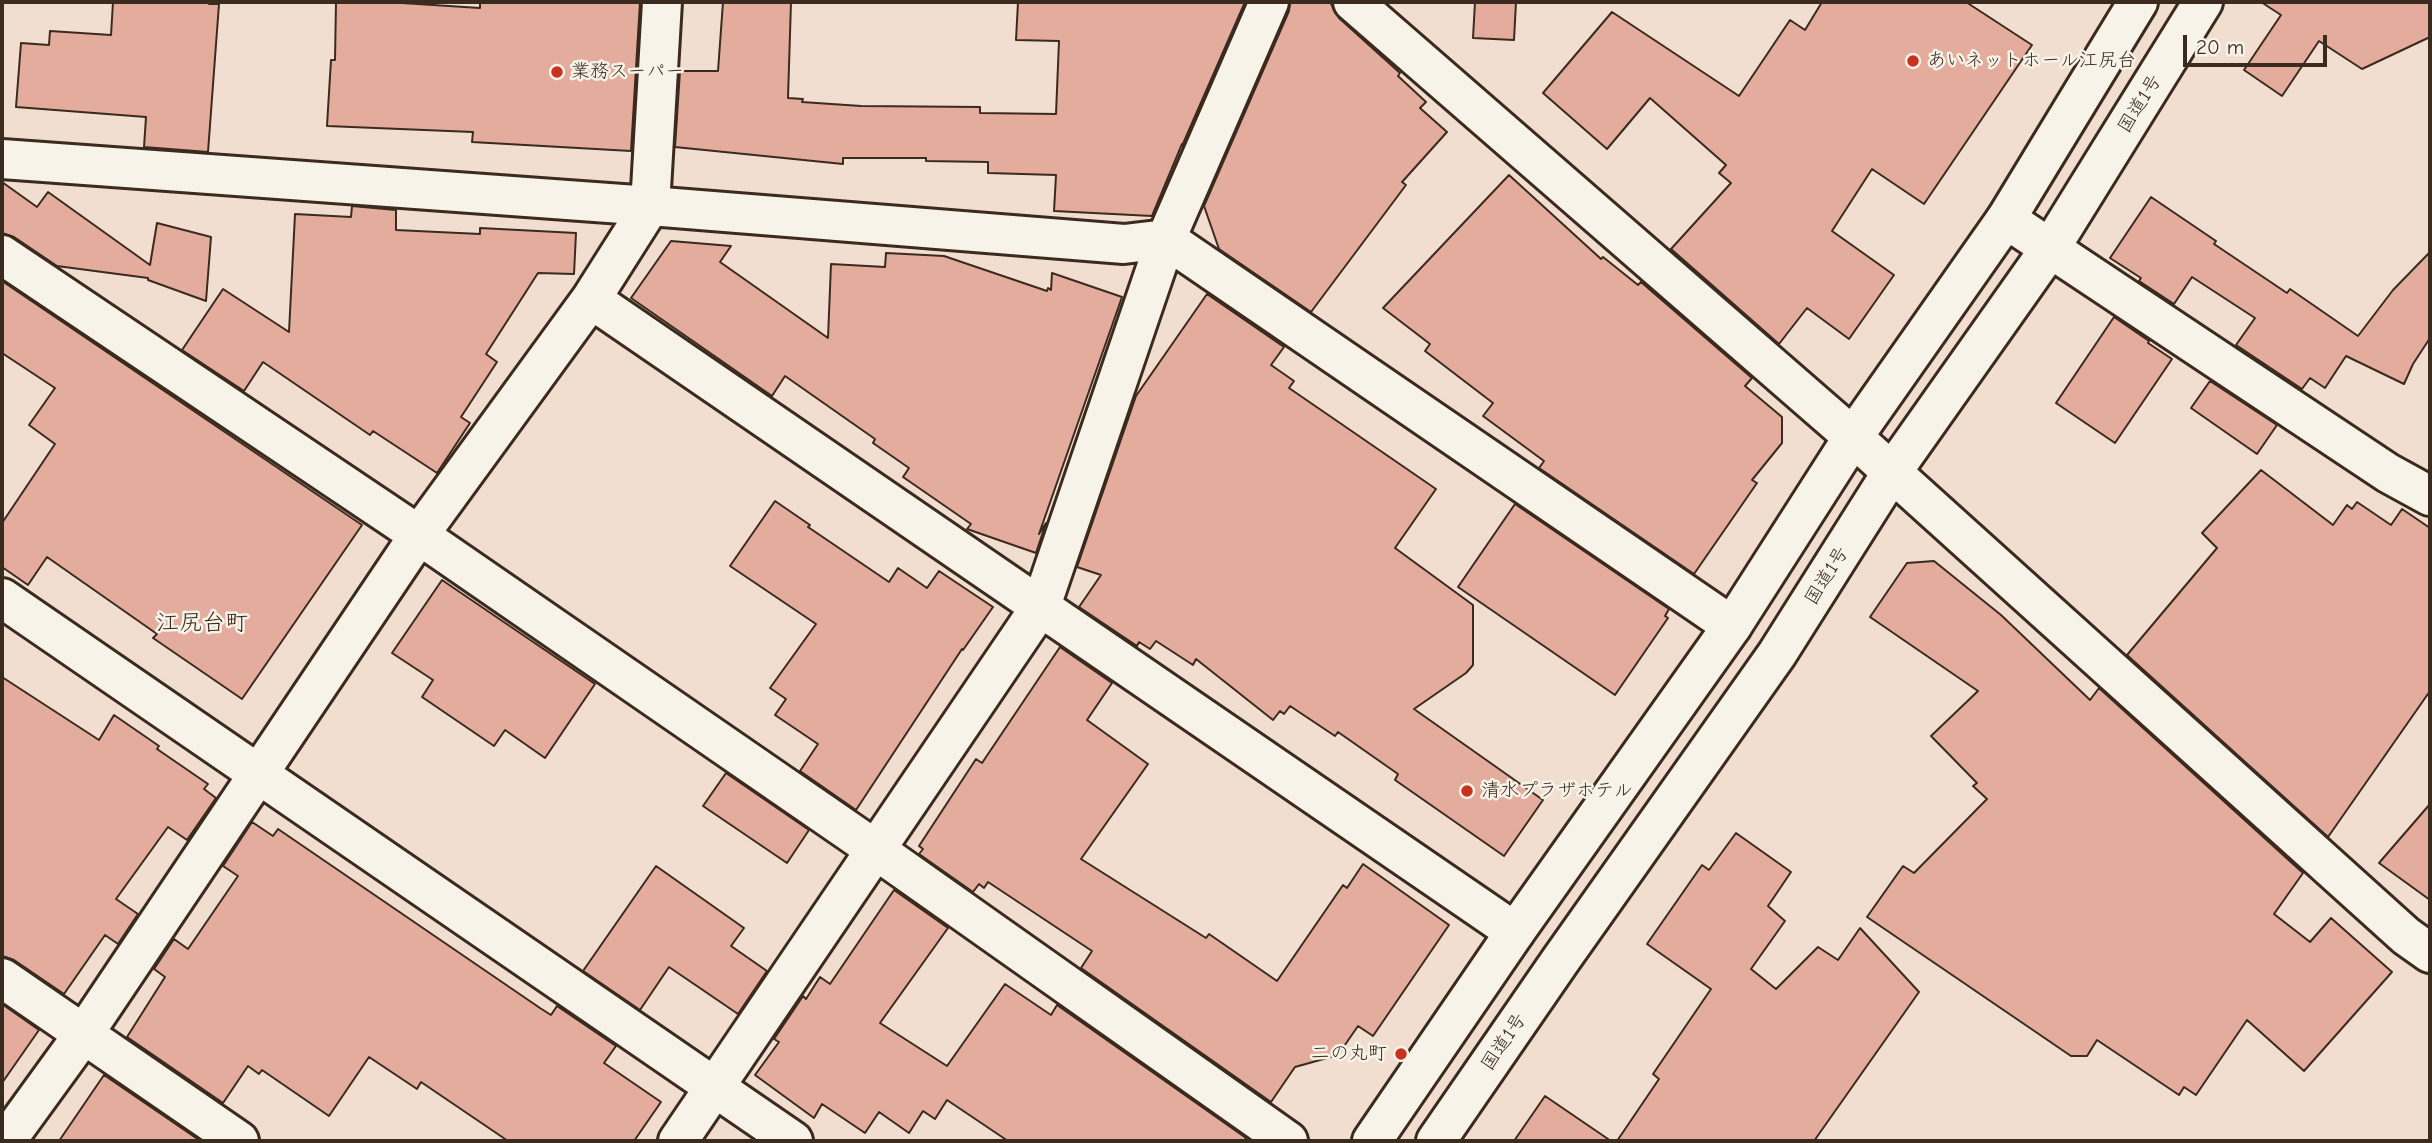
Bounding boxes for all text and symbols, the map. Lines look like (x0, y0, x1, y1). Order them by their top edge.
scale bar (2187, 21, 2330, 65)
text: 20 m (2196, 35, 2244, 59)
place label: あいネットホール江尻台 (1927, 50, 2136, 72)
marker: あいネットホール江尻台 (1905, 53, 1921, 69)
place label: 業務スーパー (571, 61, 684, 83)
marker: 業務スーパー (549, 64, 565, 80)
street label: 国道1号 (2113, 71, 2167, 137)
street label: 国道1号 (1800, 543, 1854, 609)
district label: 江尻台町 (156, 609, 248, 637)
place label: 清水プラザホテル (1481, 780, 1633, 802)
marker: 清水プラザホテル (1459, 783, 1475, 799)
street label: 国道1号 (1477, 1009, 1531, 1075)
place label: 二の丸町 (1311, 1043, 1387, 1065)
marker: 二の丸町 (1393, 1046, 1409, 1062)

